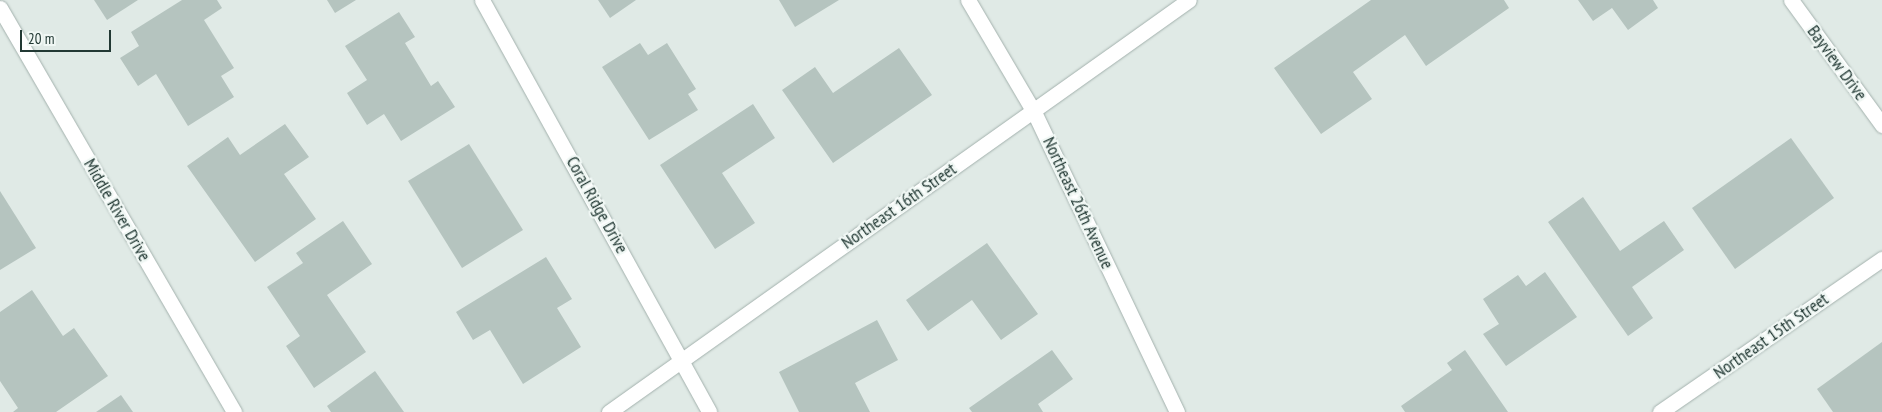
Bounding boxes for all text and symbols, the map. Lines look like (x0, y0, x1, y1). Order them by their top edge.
scale bar (22, 20, 114, 52)
street label: Bayview Drive (1802, 21, 1872, 105)
text: 20 m (28, 29, 54, 48)
street label: Northeast 26th Avenue (1038, 133, 1118, 273)
street label: Coral Ridge Drive (561, 153, 633, 257)
street label: Middle River Drive (79, 155, 155, 265)
street label: Northeast 16th Street (837, 158, 961, 254)
street label: Northeast 15th Street (1709, 288, 1833, 384)

